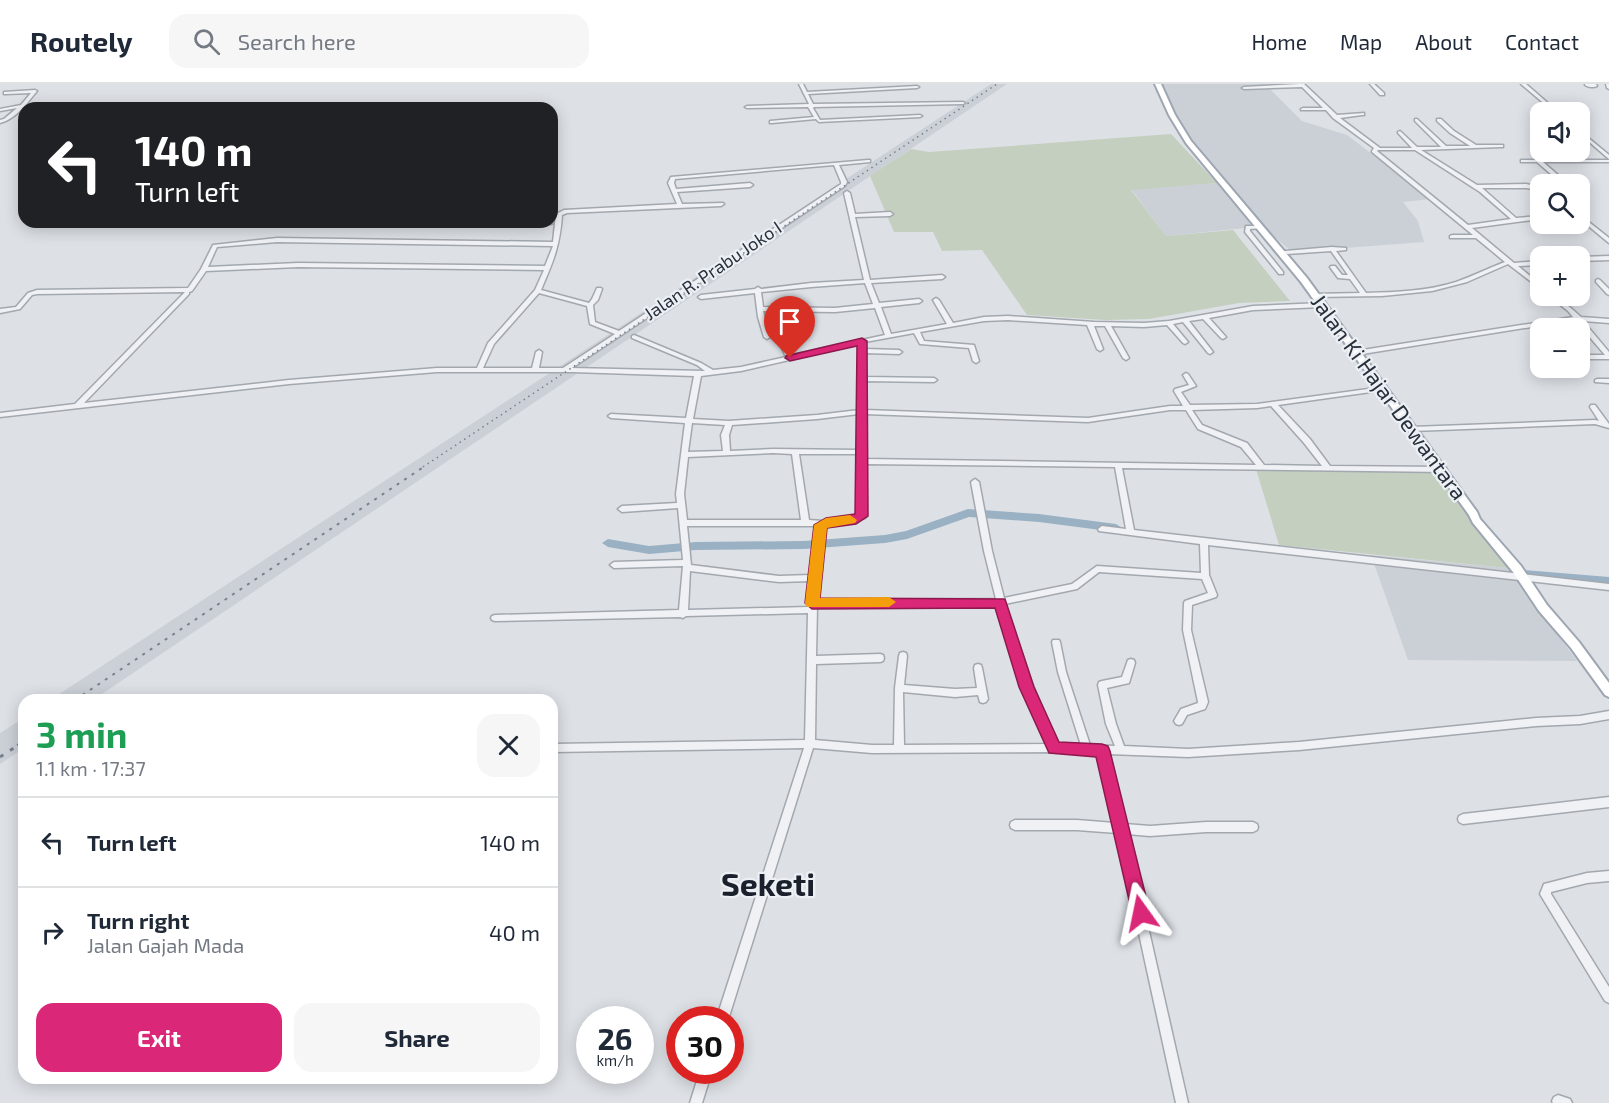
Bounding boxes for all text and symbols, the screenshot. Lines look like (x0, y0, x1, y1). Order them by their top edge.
search box (169, 14, 589, 68)
text: Routely (30, 24, 133, 58)
icon: search (190, 25, 223, 58)
text: Search here (238, 28, 356, 54)
text: Home (1251, 29, 1307, 54)
text: Map (1340, 29, 1382, 54)
text: About (1415, 29, 1472, 54)
text: Contact (1505, 29, 1579, 54)
map controls (1530, 102, 1590, 378)
button: sound (1530, 102, 1590, 162)
text: 140 m (135, 124, 252, 174)
icon: left (36, 126, 114, 204)
button: search (1530, 174, 1590, 234)
text: Turn left (135, 175, 239, 207)
street label: Jalan R. Prabu Joko I (640, 216, 785, 324)
button: + (1530, 246, 1590, 306)
street label: Jalan Ki Hajar Dewantara (1306, 289, 1473, 505)
pin (764, 296, 815, 358)
icon: arrive (773, 305, 806, 338)
button: − (1530, 318, 1590, 378)
text: 3 min (36, 712, 127, 755)
button: close (477, 714, 540, 777)
text: 1.1 km · 17:37 (36, 756, 146, 780)
icon: left (36, 826, 69, 859)
text: Turn left (87, 829, 176, 855)
text: 140 m (480, 829, 540, 855)
district label: Seketi (721, 864, 815, 902)
position arrow (1109, 881, 1173, 945)
text: Turn right (87, 907, 189, 933)
icon: right (36, 916, 69, 949)
text: 40 m (489, 919, 540, 945)
text: Jalan Gajah Mada (87, 933, 244, 957)
button: Exit (36, 1003, 282, 1072)
button: Share (294, 1003, 540, 1072)
speed limit sign: 30 (666, 1006, 744, 1084)
text: 26 (597, 1020, 633, 1056)
text: km/h (596, 1051, 634, 1069)

